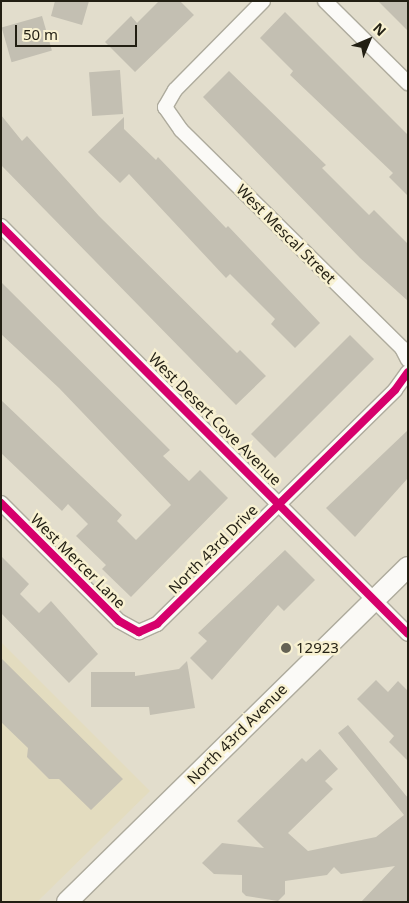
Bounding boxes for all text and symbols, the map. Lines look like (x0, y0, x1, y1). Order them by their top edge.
scale bar (18, 15, 140, 47)
north arrow (344, 15, 394, 65)
text: N (369, 18, 391, 40)
text: 50 m (23, 24, 58, 44)
street label: West Mescal Street (233, 181, 339, 287)
street label: West Desert Cove Avenue (145, 349, 285, 489)
street label: North 43rd Drive (165, 501, 261, 597)
street label: West Mercer Lane (27, 510, 129, 612)
place label: 12923 (296, 639, 339, 657)
marker: 12923 (280, 642, 292, 654)
street label: North 43rd Avenue (183, 680, 291, 788)

